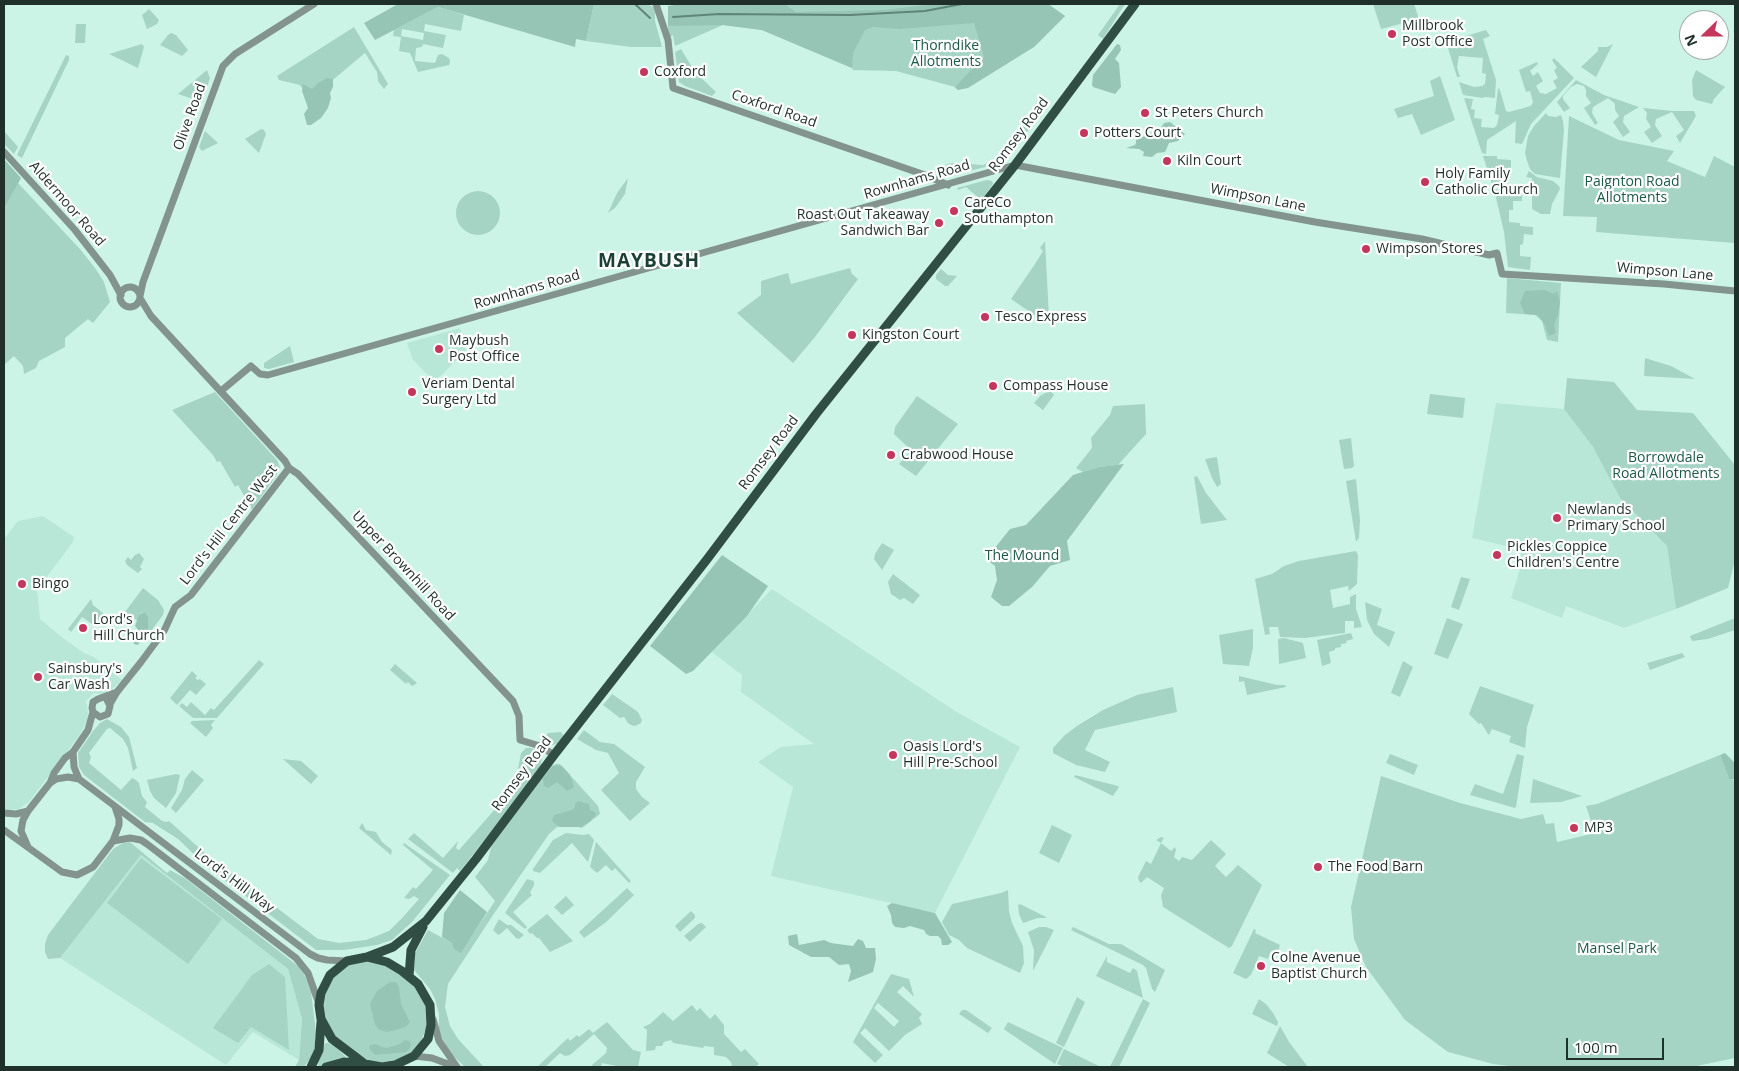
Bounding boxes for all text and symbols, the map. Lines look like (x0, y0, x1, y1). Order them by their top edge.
north arrow (1679, 10, 1729, 60)
place label: Millbrook Post Office (1402, 18, 1473, 50)
marker: Millbrook Post Office (1386, 28, 1398, 40)
text: N (1680, 32, 1702, 49)
park label: Thorndike Allotments (911, 38, 981, 70)
place label: Coxford (654, 64, 706, 80)
marker: Coxford (638, 66, 650, 78)
street label: Olive Road (170, 81, 210, 153)
street label: Coxford Road (729, 87, 819, 131)
street label: Romsey Road (986, 95, 1052, 175)
place label: St Peters Church (1155, 105, 1263, 121)
marker: St Peters Church (1139, 107, 1151, 119)
place label: Potters Court (1094, 125, 1181, 141)
marker: Potters Court (1078, 127, 1090, 139)
place label: Kiln Court (1177, 153, 1241, 169)
marker: Kiln Court (1161, 155, 1173, 167)
street label: Rownhams Road (862, 157, 972, 203)
street label: Aldermoor Road (26, 158, 108, 250)
place label: Holy Family Catholic Church (1435, 166, 1538, 198)
park label: Paignton Road Allotments (1585, 174, 1679, 206)
marker: Holy Family Catholic Church (1419, 176, 1431, 188)
street label: Wimpson Lane (1209, 181, 1307, 215)
place label: CareCo Southampton (964, 195, 1054, 228)
marker: CareCo Southampton (948, 205, 960, 217)
place label: Roast Out Takeaway Sandwich Bar (797, 207, 929, 240)
marker: Roast Out Takeaway Sandwich Bar (933, 217, 945, 229)
place label: Wimpson Stores (1376, 241, 1483, 257)
marker: Wimpson Stores (1360, 243, 1372, 255)
district label: MAYBUSH (597, 251, 701, 273)
street label: Wimpson Lane (1616, 259, 1714, 285)
street label: Rownhams Road (472, 267, 582, 313)
place label: Tesco Express (995, 309, 1087, 325)
marker: Tesco Express (979, 311, 991, 323)
place label: Kingston Court (862, 327, 959, 343)
marker: Kingston Court (846, 329, 858, 341)
place label: Maybush Post Office (449, 333, 520, 366)
marker: Maybush Post Office (433, 343, 445, 355)
place label: Veriam Dental Surgery Ltd (422, 376, 515, 408)
place label: Compass House (1003, 378, 1108, 394)
marker: Compass House (987, 380, 999, 392)
marker: Veriam Dental Surgery Ltd (406, 386, 418, 398)
street label: Romsey Road (736, 413, 802, 493)
place label: Crabwood House (901, 447, 1014, 463)
marker: Crabwood House (885, 449, 897, 461)
park label: Borrowdale Road Allotments (1612, 450, 1720, 482)
street label: Lord's Hill Centre West (177, 462, 281, 588)
place label: Newlands Primary School (1567, 502, 1665, 534)
street label: Upper Brownhill Road (348, 508, 458, 624)
marker: Newlands Primary School (1551, 512, 1563, 524)
place label: Pickles Coppice Children's Centre (1507, 539, 1619, 572)
park label: The Mound (985, 548, 1059, 564)
marker: Pickles Coppice Children's Centre (1491, 549, 1503, 561)
place label: Bingo (32, 576, 69, 592)
marker: Bingo (16, 578, 28, 590)
place label: Lord's Hill Church (93, 612, 165, 644)
marker: Lord's Hill Church (77, 622, 89, 634)
place label: Sainsbury's Car Wash (48, 661, 122, 694)
marker: Sainsbury's Car Wash (32, 671, 44, 683)
street label: Romsey Road (489, 734, 555, 814)
place label: Oasis Lord's Hill Pre-School (903, 739, 997, 772)
marker: Oasis Lord's Hill Pre-School (887, 749, 899, 761)
place label: MP3 (1584, 820, 1613, 836)
marker: MP3 (1568, 822, 1580, 834)
street label: Lord's Hill Way (191, 846, 277, 916)
place label: The Food Barn (1328, 859, 1423, 875)
marker: The Food Barn (1312, 861, 1324, 873)
park label: Mansel Park (1577, 941, 1657, 957)
place label: Colne Avenue Baptist Church (1271, 950, 1367, 982)
marker: Colne Avenue Baptist Church (1255, 960, 1267, 972)
scale bar (1569, 1028, 1666, 1060)
text: 100 m (1574, 1037, 1618, 1057)

